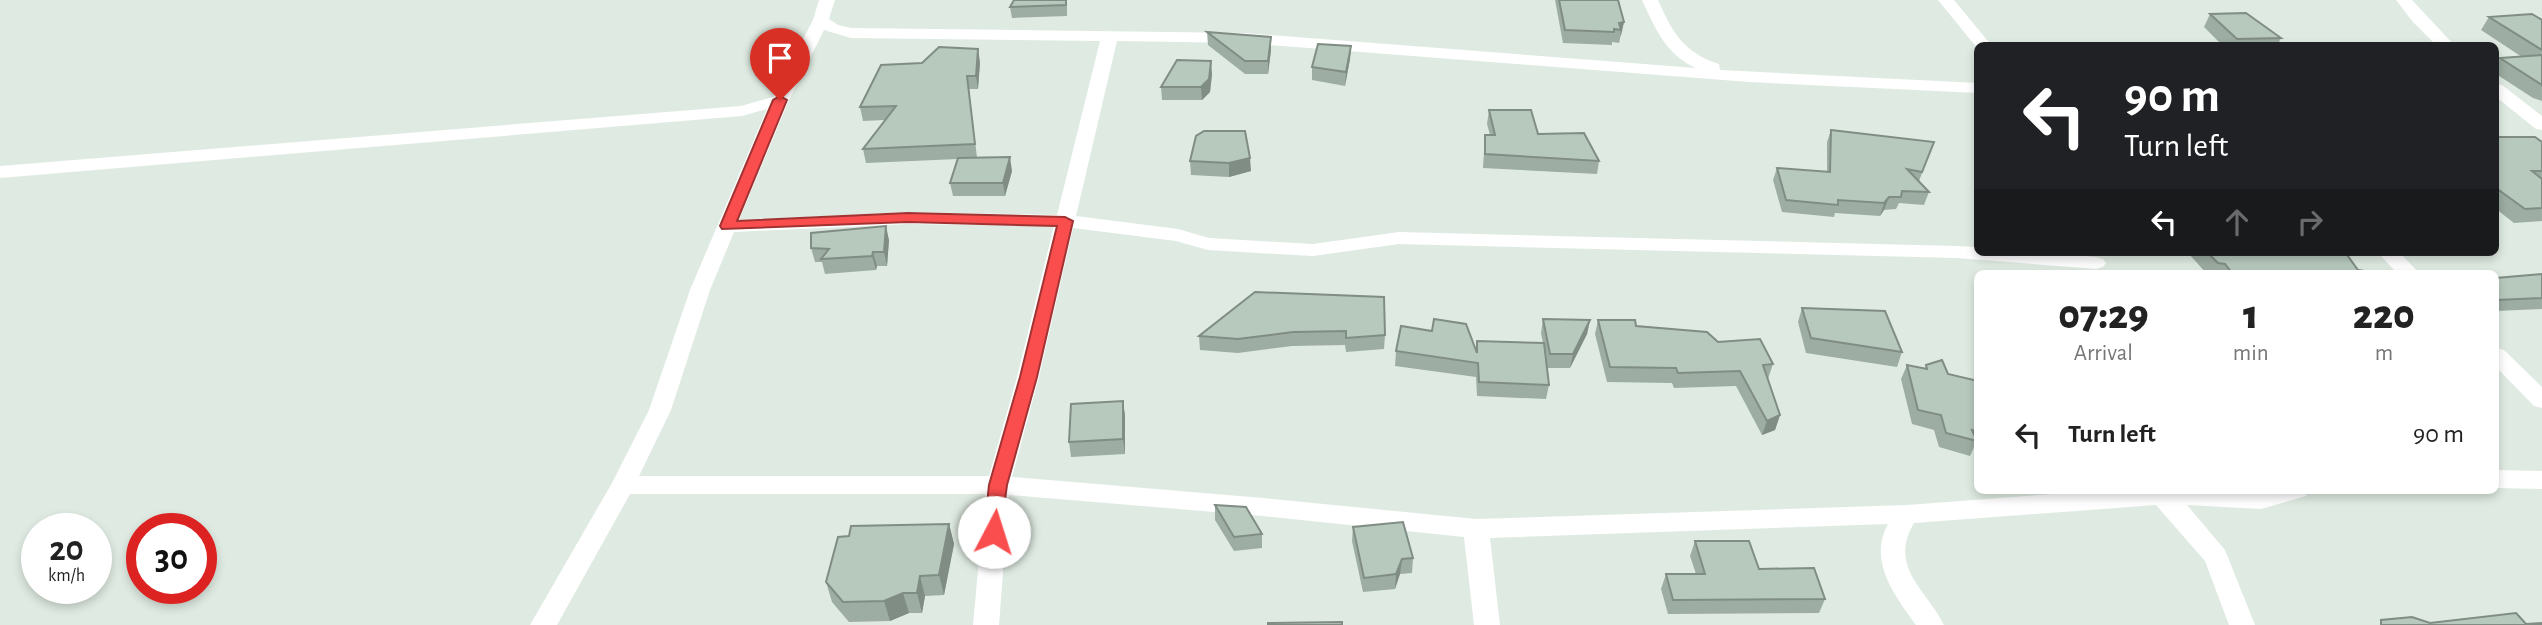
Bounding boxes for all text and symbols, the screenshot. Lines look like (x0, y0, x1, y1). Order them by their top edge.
pin (750, 28, 810, 100)
icon: arrive (761, 39, 799, 77)
icon: left (2009, 70, 2100, 161)
text: 90 m (2124, 72, 2220, 121)
text: Turn left (2124, 130, 2228, 162)
icon: left (2145, 203, 2183, 241)
icon: ahead (2218, 203, 2256, 241)
icon: right (2291, 203, 2329, 241)
text: 07:29 (2058, 294, 2149, 336)
text: 1 (2243, 294, 2258, 336)
text: 220 (2353, 294, 2415, 336)
text: Arrival (2074, 342, 2133, 365)
text: min (2233, 342, 2269, 365)
text: m (2375, 342, 2393, 365)
icon: left (2009, 416, 2047, 454)
text: Turn left (2068, 421, 2156, 447)
text: 90 m (2413, 421, 2464, 447)
position arrow (957, 495, 1031, 569)
speed limit sign: 30 (126, 513, 217, 604)
text: 20 (49, 532, 84, 567)
text: km/h (48, 567, 85, 585)

